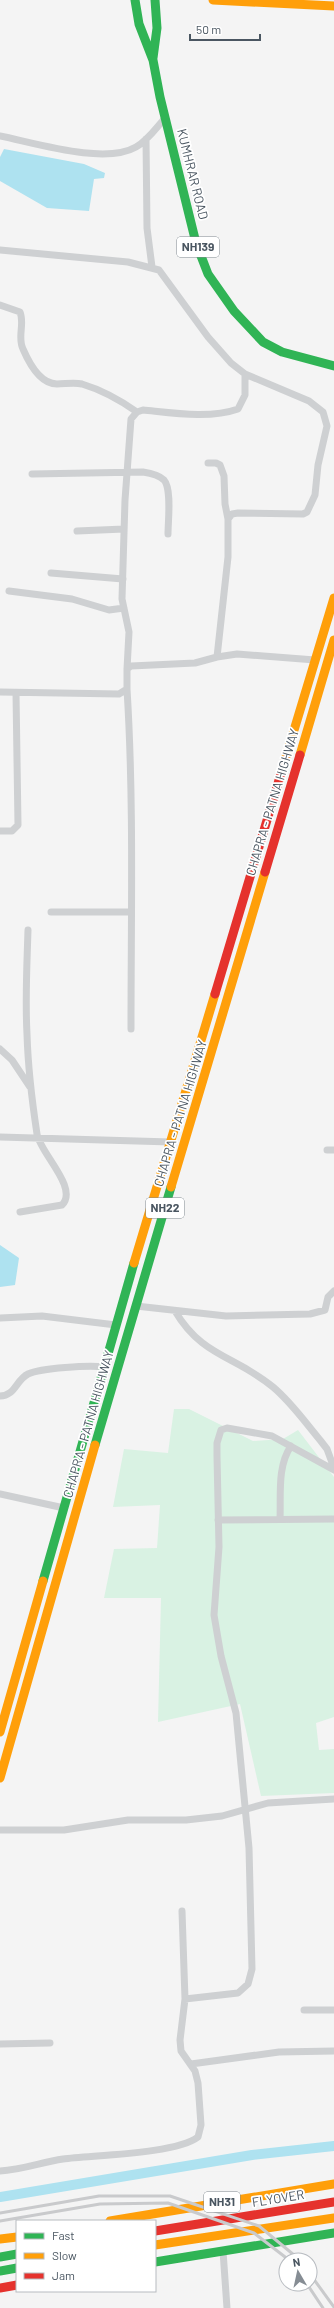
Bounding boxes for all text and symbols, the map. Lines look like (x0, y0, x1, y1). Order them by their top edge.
scale bar (190, 16, 260, 42)
text: 50 m (196, 22, 221, 36)
street label: KUMHRAR ROAD (174, 127, 212, 221)
road number: NH139 (177, 237, 219, 257)
street label: CHAPRA - PATNA HIGHWAY (242, 727, 302, 877)
street label: CHAPRA - PATNA HIGHWAY (150, 1038, 210, 1188)
road number: NH22 (146, 1198, 184, 1218)
street label: CHAPRA - PATNA HIGHWAY (59, 1348, 117, 1500)
street label: FLYOVER (251, 2186, 305, 2210)
road number: NH31 (204, 2192, 240, 2212)
legend (16, 2220, 156, 2292)
text: Fast (52, 2228, 75, 2242)
text: Slow (52, 2248, 77, 2262)
north arrow (278, 2252, 318, 2292)
text: N (292, 2255, 301, 2269)
text: Jam (52, 2268, 75, 2282)

